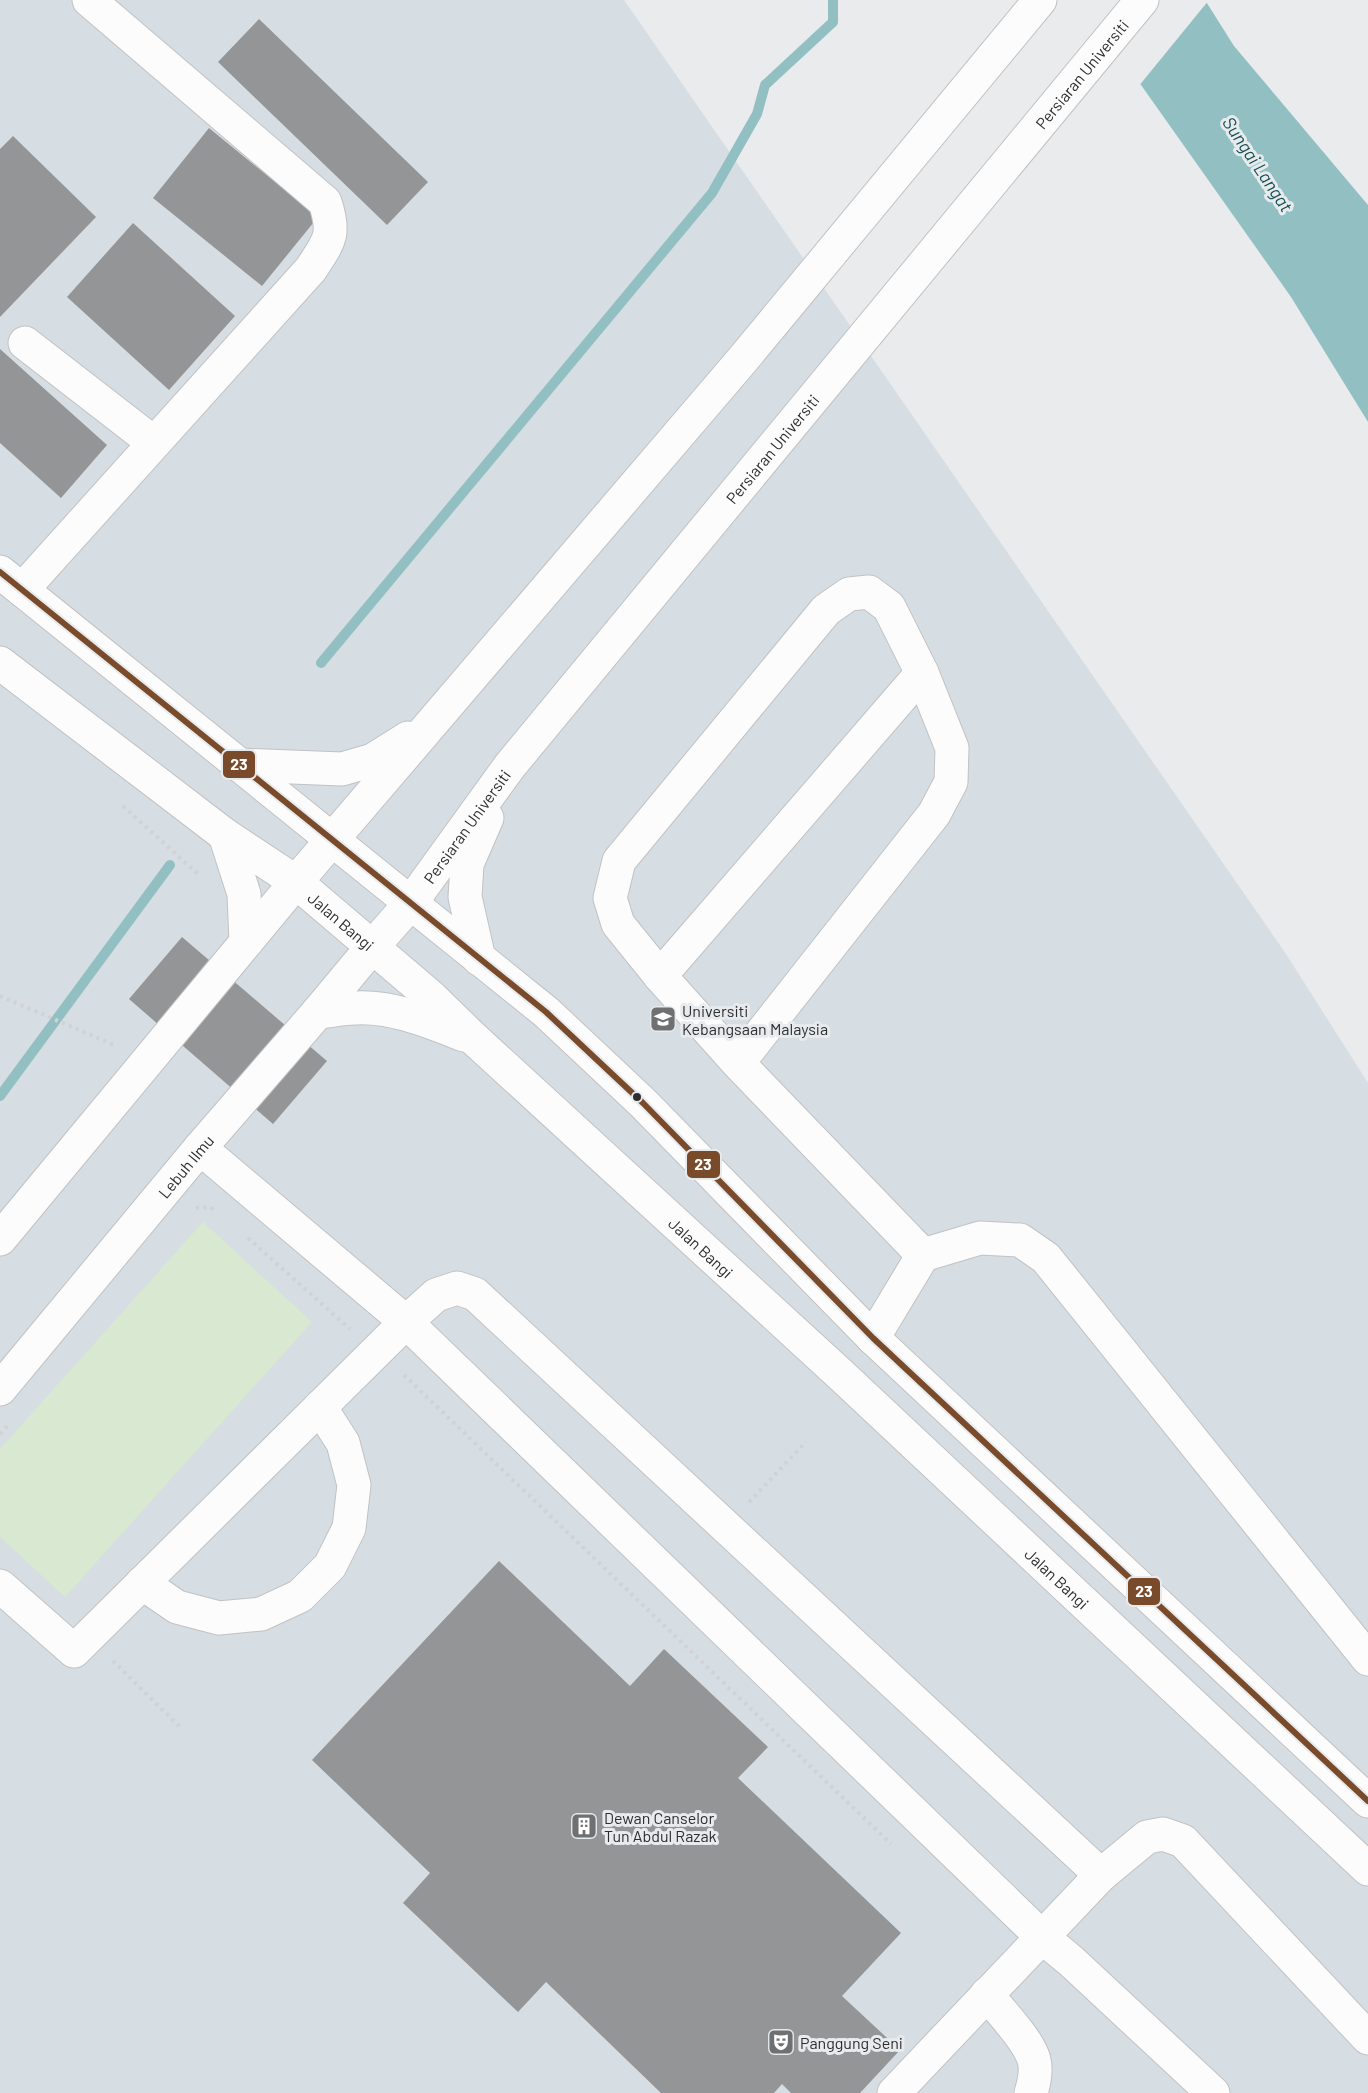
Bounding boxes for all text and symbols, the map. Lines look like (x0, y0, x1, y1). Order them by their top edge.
street label: Persiaran Universiti (1031, 15, 1132, 132)
water label: Sungai Langat (1218, 112, 1298, 216)
street label: Persiaran Universiti (721, 390, 822, 507)
line badge: 23 (222, 750, 256, 779)
text: 23 (230, 754, 248, 773)
street label: Persiaran Universiti (419, 766, 514, 887)
street label: Jalan Bangi (305, 887, 378, 954)
place label: Universiti Kebangsaan Malaysia (682, 1001, 828, 1038)
school or university icon: Universiti Kebangsaan Malaysia (648, 1004, 678, 1034)
unlabelled marker (631, 1091, 643, 1103)
street label: Lebuh Ilmu (153, 1130, 217, 1201)
line badge: 23 (686, 1150, 721, 1179)
text: 23 (694, 1154, 712, 1173)
street label: Jalan Bangi (665, 1213, 737, 1281)
street label: Jalan Bangi (1022, 1543, 1093, 1612)
line badge: 23 (1127, 1577, 1161, 1606)
text: 23 (1135, 1581, 1153, 1600)
place label: Dewan Canselor Tun Abdul Razak (604, 1808, 717, 1845)
building icon: Dewan Canselor Tun Abdul Razak (569, 1811, 599, 1841)
theatre icon: Panggung Seni (766, 2027, 796, 2057)
place label: Panggung Seni (800, 2033, 903, 2052)

